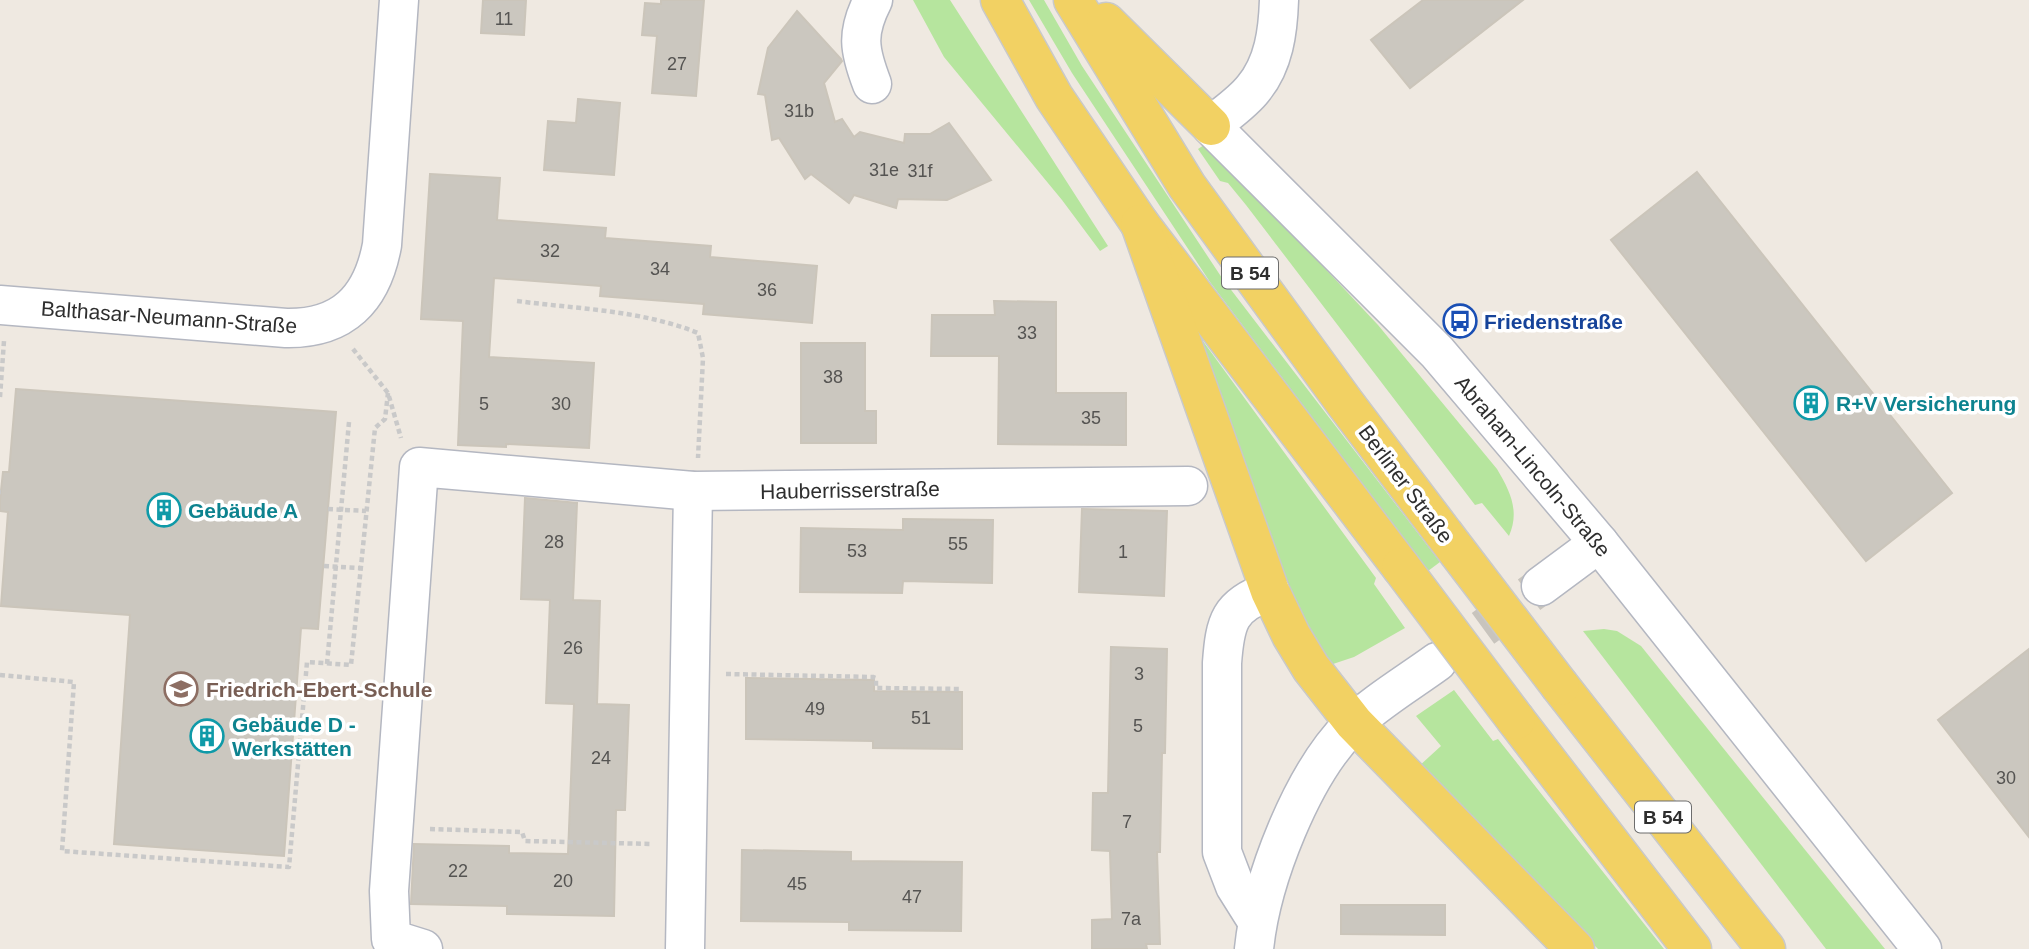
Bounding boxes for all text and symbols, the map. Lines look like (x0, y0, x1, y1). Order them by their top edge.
house number: 11 (495, 9, 513, 29)
house number: 27 (667, 54, 687, 74)
house number: 31b (784, 101, 814, 121)
house number: 31e (869, 160, 899, 180)
house number: 31f (907, 161, 934, 181)
house number: 32 (540, 241, 560, 261)
road number: B 54 (1222, 258, 1278, 288)
house number: 34 (650, 259, 670, 279)
house number: 36 (757, 280, 777, 300)
street label: Balthasar-Neumann-Straße (40, 297, 298, 337)
bus stop icon: Friedenstraße (1441, 302, 1479, 340)
place label: Friedenstraße (1484, 310, 1623, 333)
house number: 33 (1017, 323, 1037, 343)
house number: 38 (823, 367, 843, 387)
street label: Abraham-Lincoln-Straße (1451, 371, 1615, 561)
building icon: R+V Versicherung (1792, 384, 1830, 422)
place label: R+V Versicherung (1836, 392, 2016, 415)
house number: 5 (479, 394, 489, 414)
house number: 30 (551, 394, 571, 414)
house number: 35 (1081, 408, 1101, 428)
street label: Berliner Straße (1354, 421, 1458, 547)
street label: Hauberrisserstraße (760, 477, 940, 503)
building icon: Gebäude A (145, 491, 183, 529)
place label: Gebäude A (188, 499, 298, 522)
house number: 28 (544, 532, 564, 552)
house number: 55 (948, 534, 968, 554)
house number: 53 (847, 541, 867, 561)
house number: 1 (1118, 542, 1128, 562)
house number: 26 (563, 638, 583, 658)
house number: 3 (1134, 664, 1144, 684)
school or university icon: Friedrich-Ebert-Schule (162, 670, 200, 708)
place label: Friedrich-Ebert-Schule (206, 678, 432, 701)
house number: 49 (805, 699, 825, 719)
house number: 51 (911, 708, 931, 728)
place label: Gebäude D - Werkstätten (232, 713, 356, 760)
house number: 5 (1133, 716, 1143, 736)
building icon: Gebäude D - Werkstätten (188, 717, 226, 755)
house number: 24 (591, 748, 611, 768)
house number: 30 (1996, 768, 2016, 788)
road number: B 54 (1635, 802, 1691, 832)
house number: 7 (1122, 812, 1132, 832)
house number: 22 (448, 861, 468, 881)
house number: 20 (553, 871, 573, 891)
house number: 45 (787, 874, 807, 894)
house number: 47 (902, 887, 922, 907)
house number: 7a (1121, 909, 1142, 929)

